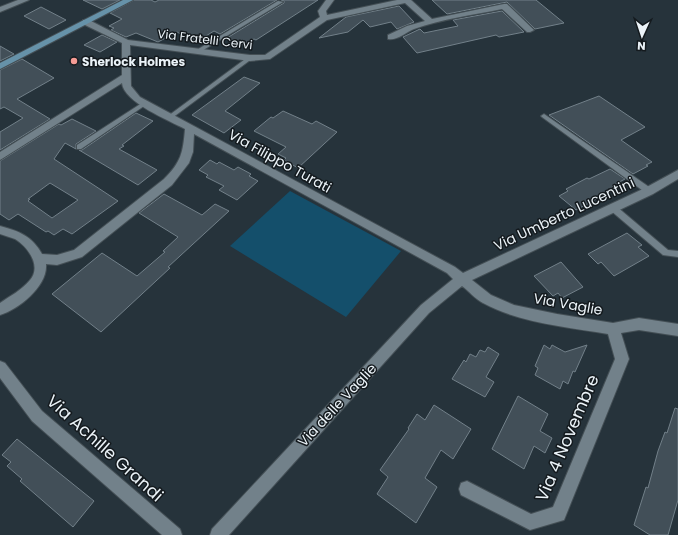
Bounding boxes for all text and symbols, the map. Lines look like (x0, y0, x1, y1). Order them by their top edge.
north arrow (622, 16, 662, 56)
street label: Via Fratelli Cervi (156, 25, 254, 53)
text: N (637, 38, 646, 54)
place label: Sherlock Holmes (82, 53, 185, 70)
marker: Sherlock Holmes (69, 56, 79, 66)
street label: Via Filippo Turati (225, 124, 335, 198)
street label: Via Umberto Lucentini (490, 173, 638, 255)
street label: Via Vaglie (532, 288, 605, 320)
street label: Via delle Vaglie (293, 359, 381, 451)
street label: Via 4 Novembre (529, 371, 605, 505)
street label: Via Achille Grandi (41, 389, 169, 507)

